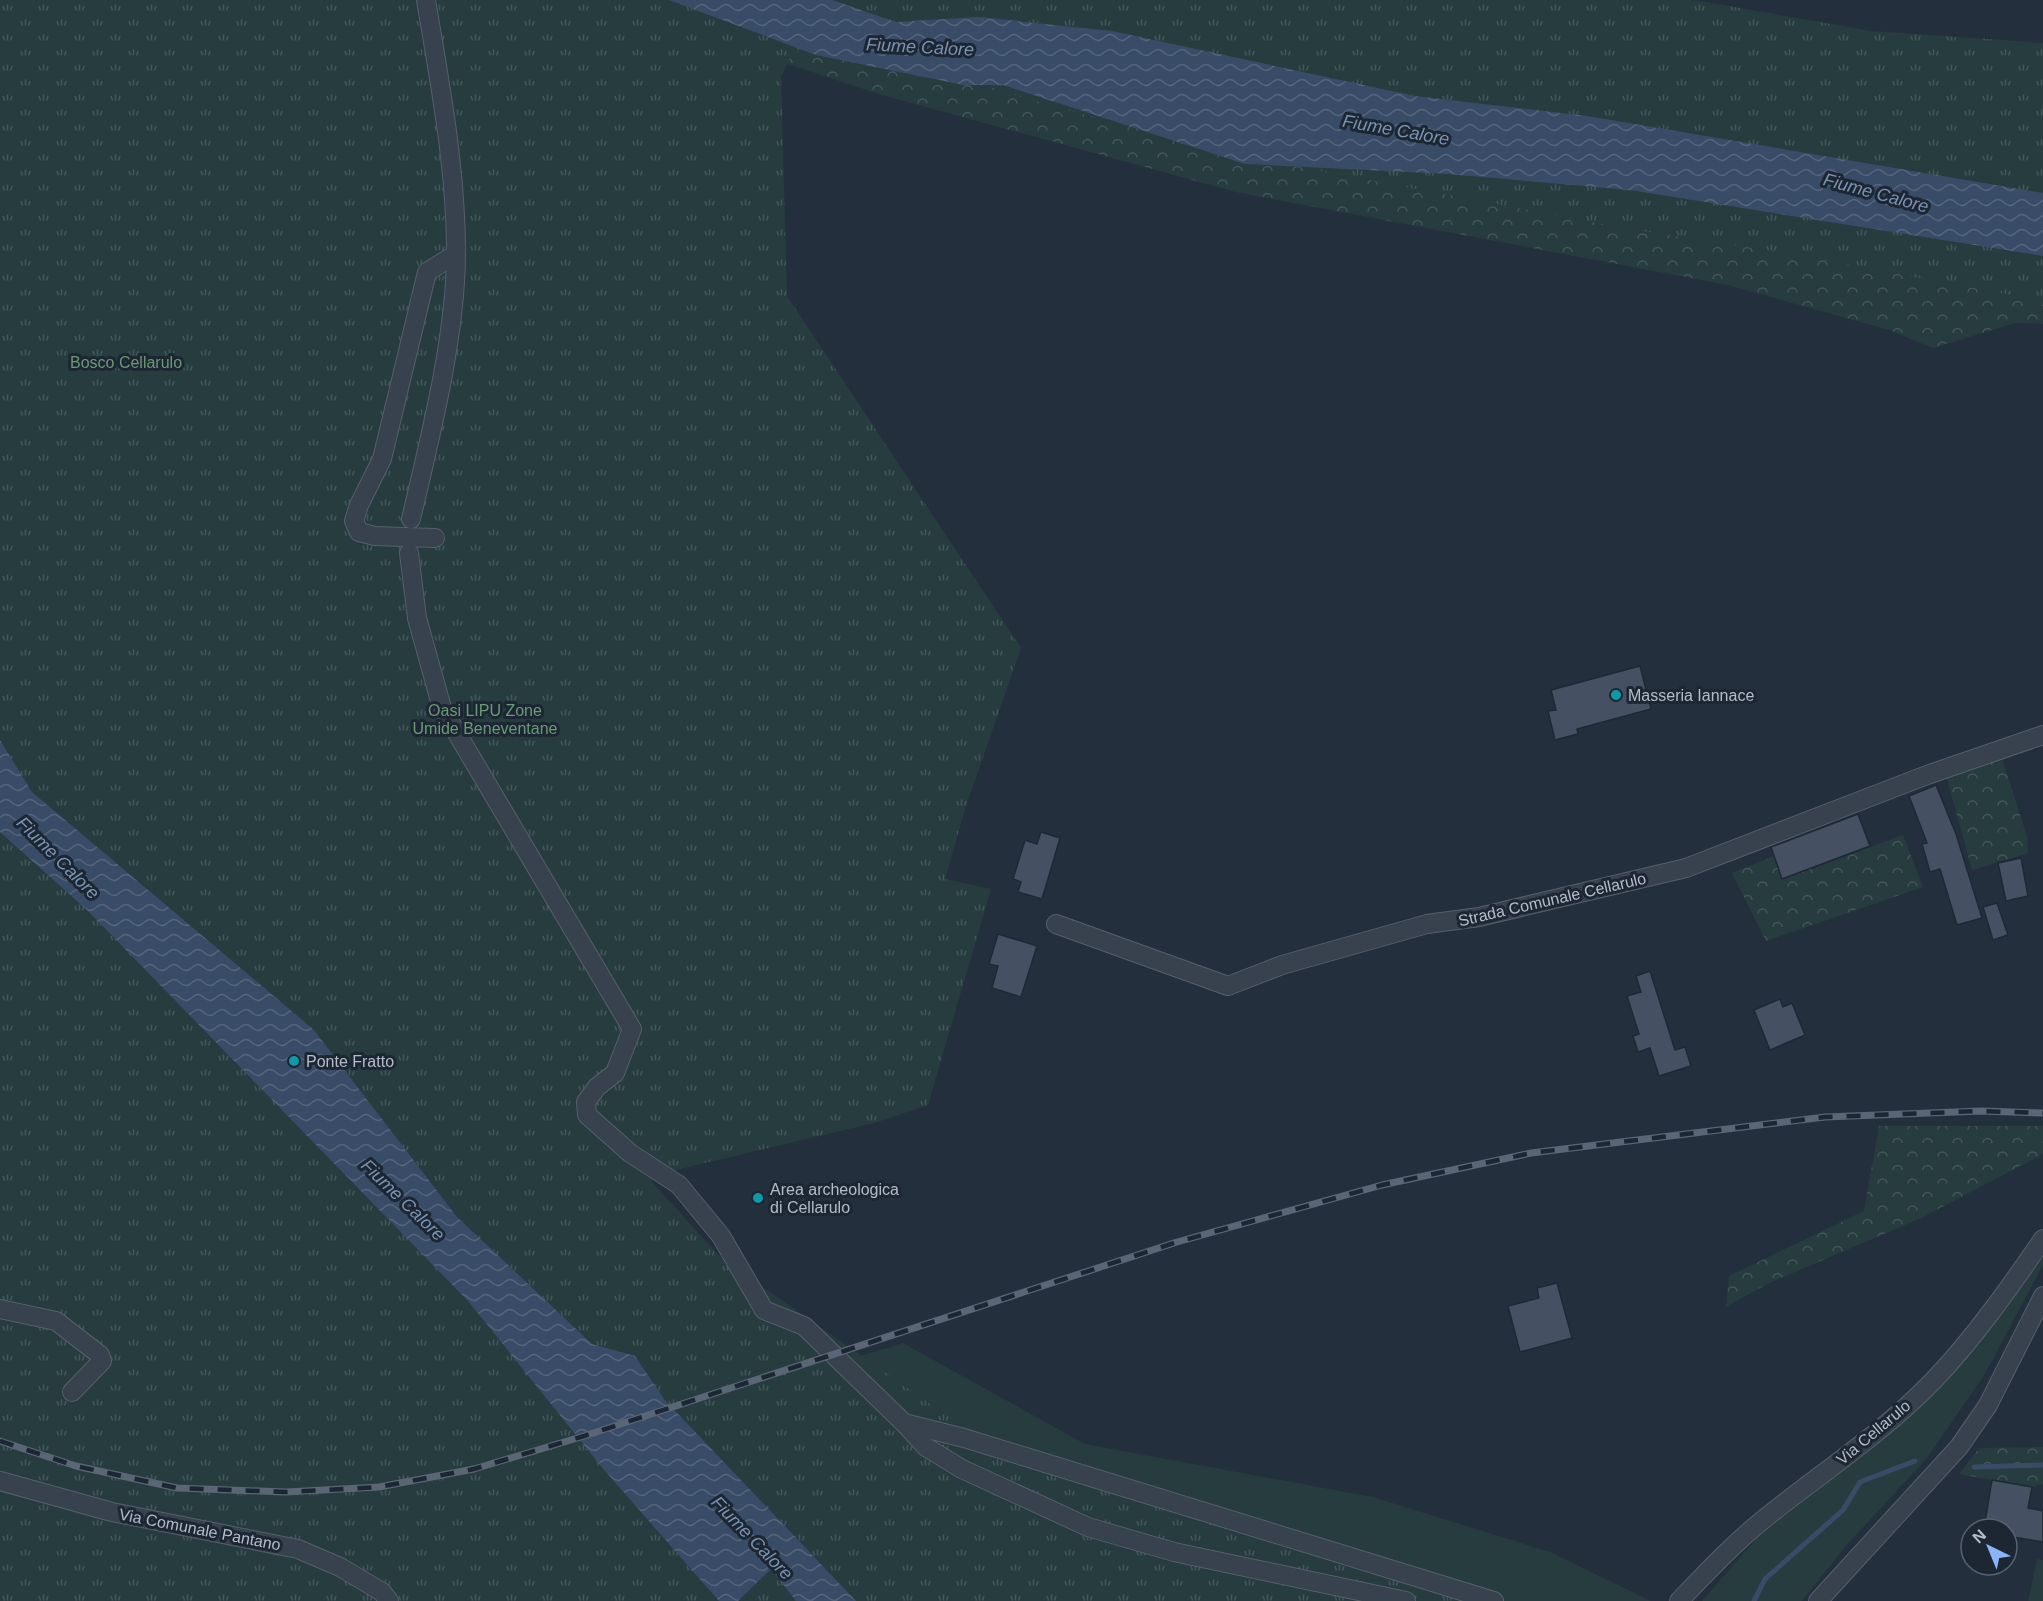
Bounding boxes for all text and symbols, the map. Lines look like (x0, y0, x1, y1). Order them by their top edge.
water label: Fiume Calore (866, 34, 974, 60)
water label: Fiume Calore (1341, 111, 1451, 149)
water label: Fiume Calore (1821, 169, 1931, 217)
park label: Bosco Cellarulo (70, 354, 182, 371)
place label: Masseria Iannace (1628, 687, 1754, 704)
marker: Masseria Iannace (1609, 688, 1623, 702)
park label: Oasi LIPU Zone Umide Beneventane (413, 702, 558, 737)
water label: Fiume Calore (13, 813, 103, 903)
street label: Strada Comunale Cellarulo (1457, 870, 1648, 929)
place label: Ponte Fratto (306, 1053, 394, 1070)
marker: Ponte Fratto (287, 1054, 301, 1068)
water label: Fiume Calore (357, 1155, 449, 1245)
place label: Area archeologica di Cellarulo (770, 1181, 899, 1216)
marker: Area archeologica di Cellarulo (751, 1191, 765, 1205)
street label: Via Cellarulo (1833, 1397, 1913, 1468)
water label: Fiume Calore (707, 1492, 797, 1584)
street label: Via Comunale Pantano (118, 1505, 282, 1554)
north arrow (1959, 1517, 2019, 1577)
text: N (1969, 1526, 1989, 1547)

